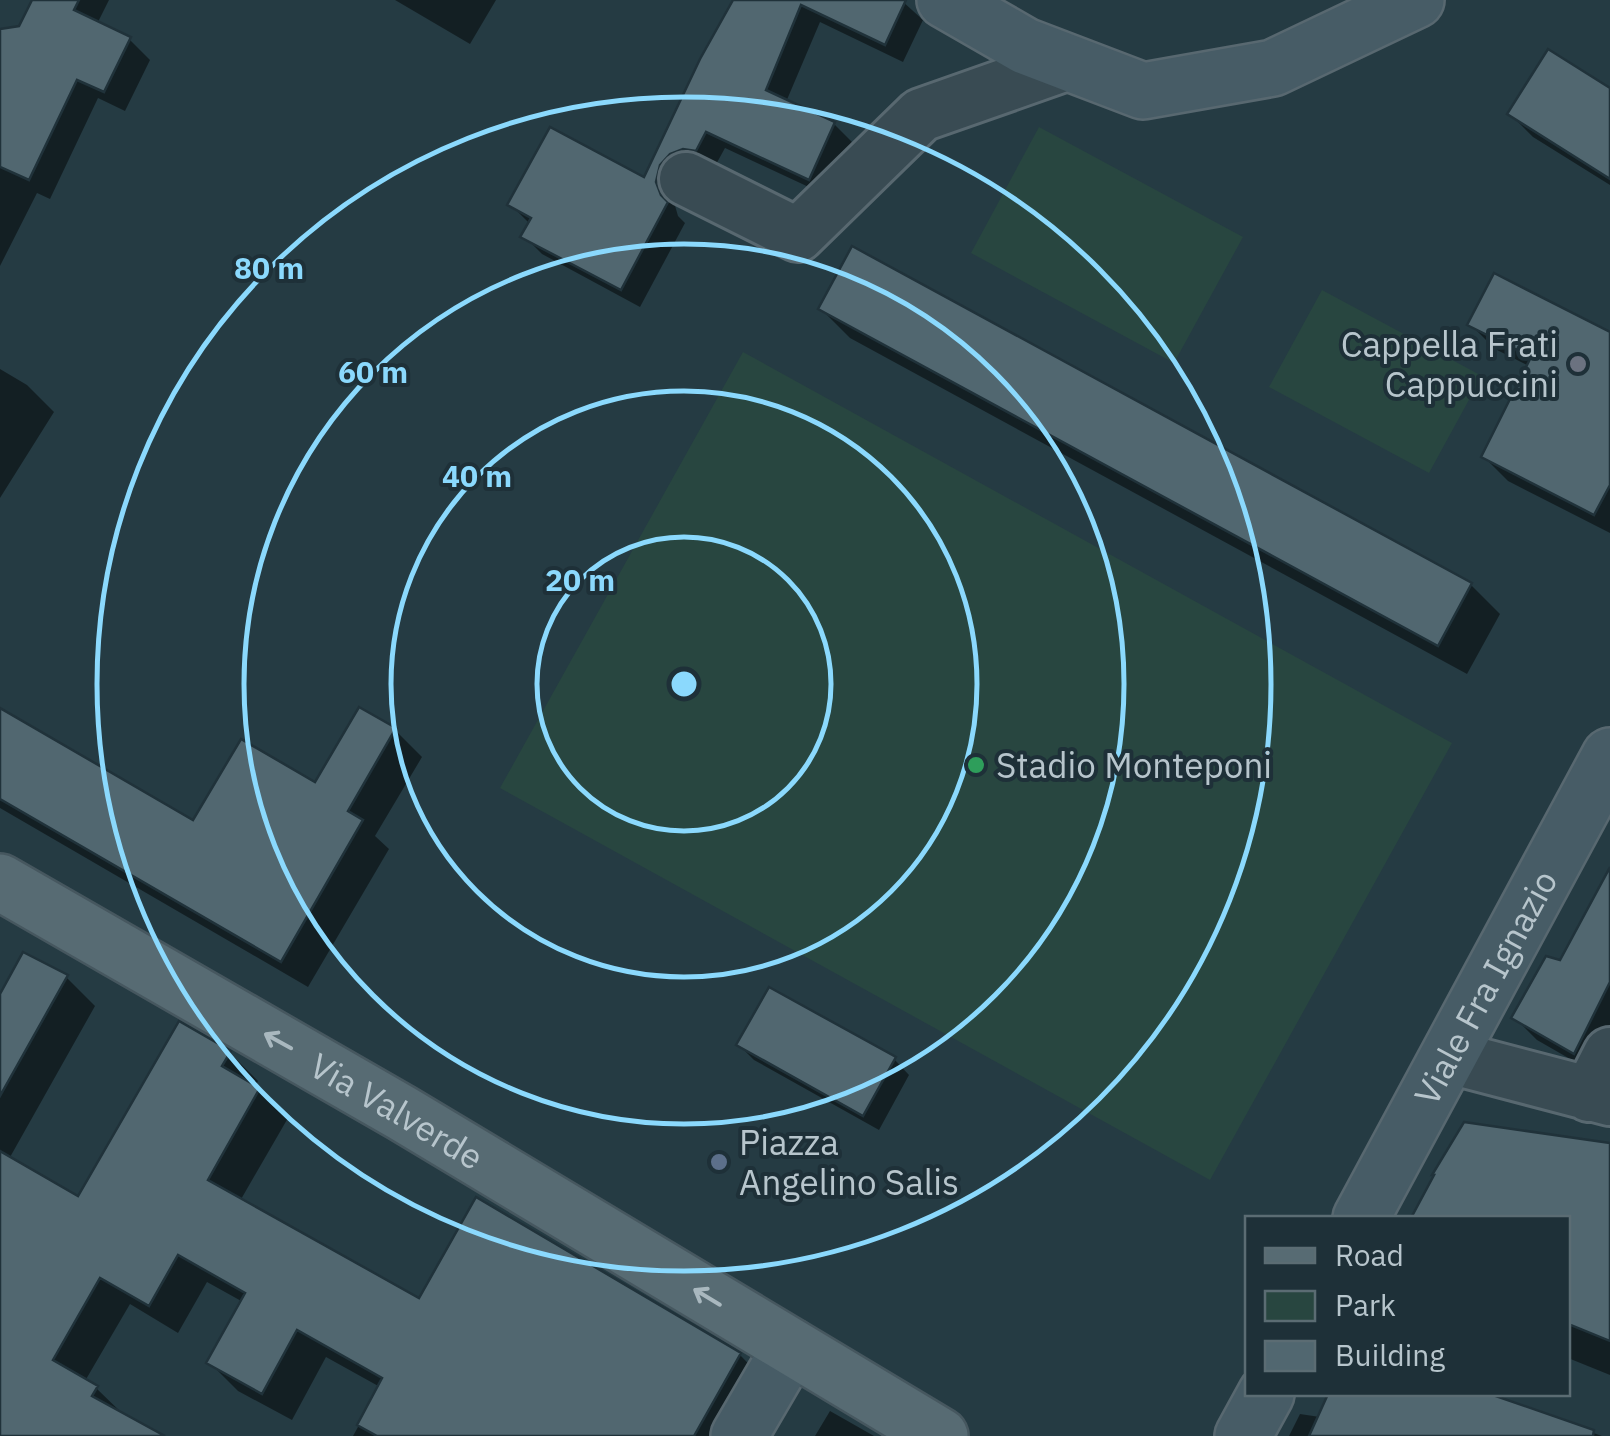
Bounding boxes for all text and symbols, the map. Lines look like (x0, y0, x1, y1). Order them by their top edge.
text: 80 m (234, 248, 304, 287)
place label: Cappella Frati Cappuccini (1341, 321, 1558, 407)
text: 60 m (338, 352, 408, 391)
marker: Cappella Frati Cappuccini (1567, 353, 1589, 375)
text: 40 m (442, 456, 512, 495)
text: 20 m (545, 560, 615, 599)
centre of rings (666, 666, 702, 702)
place label: Stadio Monteponi (996, 742, 1272, 788)
marker: Stadio Monteponi (965, 754, 987, 776)
street label: Viale Fra Ignazio (1403, 862, 1567, 1113)
one-way arrow (263, 1030, 293, 1050)
street label: Via Valverde (302, 1042, 492, 1180)
place label: Piazza Angelino Salis (739, 1119, 959, 1205)
marker: Piazza Angelino Salis (708, 1151, 730, 1173)
legend (1245, 1216, 1570, 1396)
text: Road (1335, 1235, 1404, 1274)
text: Park (1335, 1285, 1396, 1324)
one-way arrow (693, 1287, 722, 1307)
text: Building (1335, 1335, 1445, 1374)

